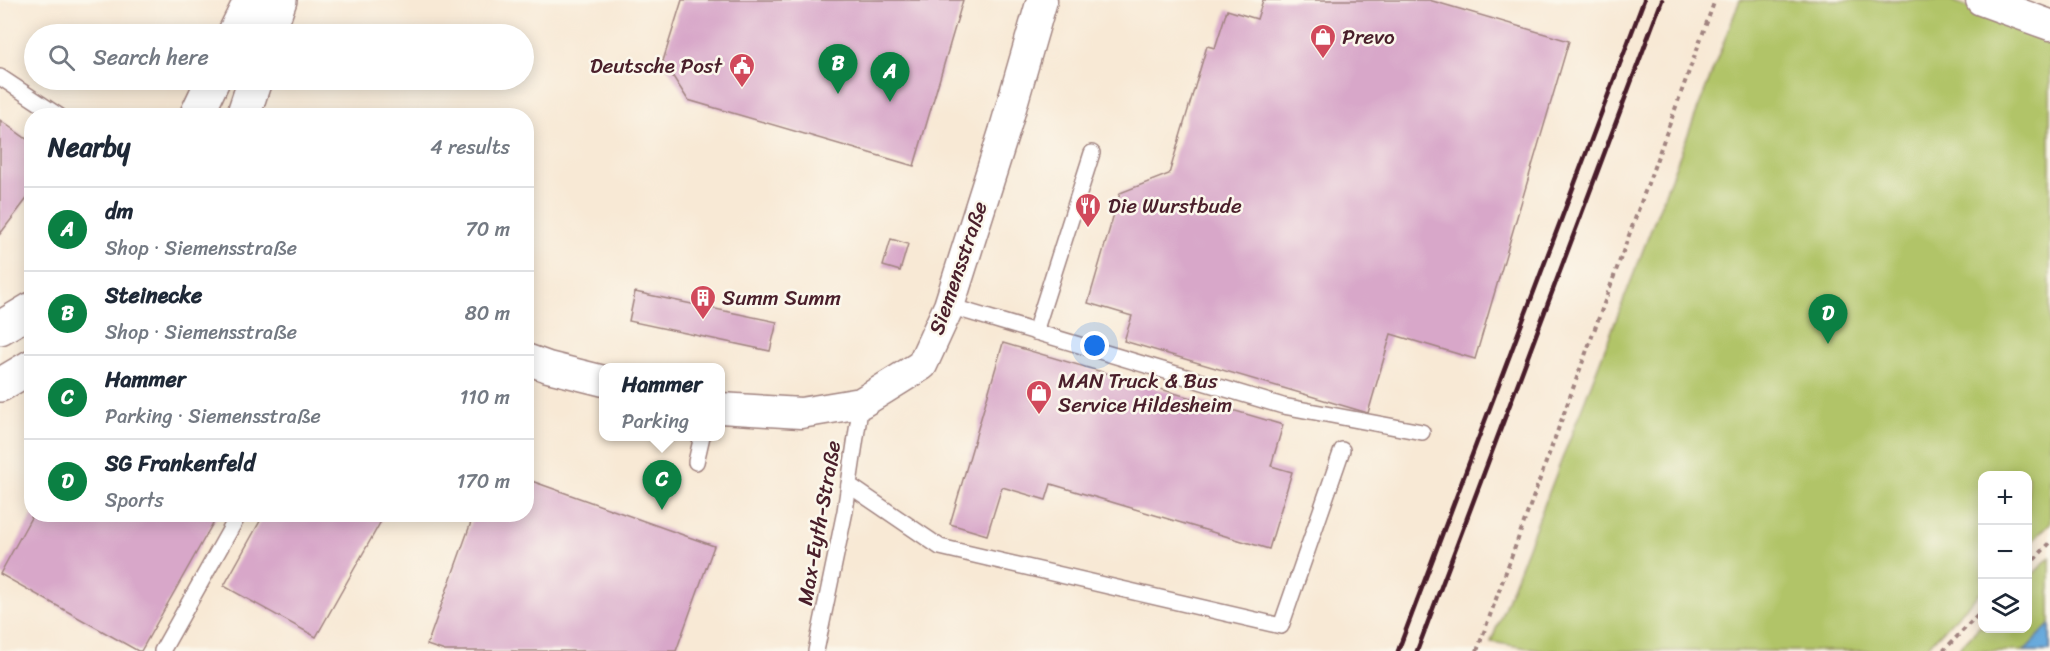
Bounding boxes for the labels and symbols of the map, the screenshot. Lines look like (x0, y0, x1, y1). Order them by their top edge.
place label: Prevo (1342, 18, 1395, 56)
shop icon: Prevo (1308, 22, 1338, 60)
pin: B (818, 44, 858, 94)
place label: Deutsche Post (590, 47, 724, 85)
public building icon: Deutsche Post (727, 51, 757, 89)
pin: A (870, 52, 910, 102)
place label: Die Wurstbude (1108, 187, 1242, 225)
restaurant icon: Die Wurstbude (1073, 191, 1103, 229)
street label: Siemensstraße (917, 196, 999, 340)
place label: Summ Summ (722, 279, 841, 317)
building icon: Summ Summ (688, 283, 718, 321)
pin: D (1808, 294, 1848, 344)
your location (1080, 331, 1109, 360)
place label: MAN Truck & Bus Service Hildesheim (1058, 362, 1232, 424)
shop icon: MAN Truck & Bus Service Hildesheim (1024, 378, 1054, 416)
street label: Max-Eyth-Straße (786, 437, 852, 608)
pin: C (642, 460, 682, 510)

